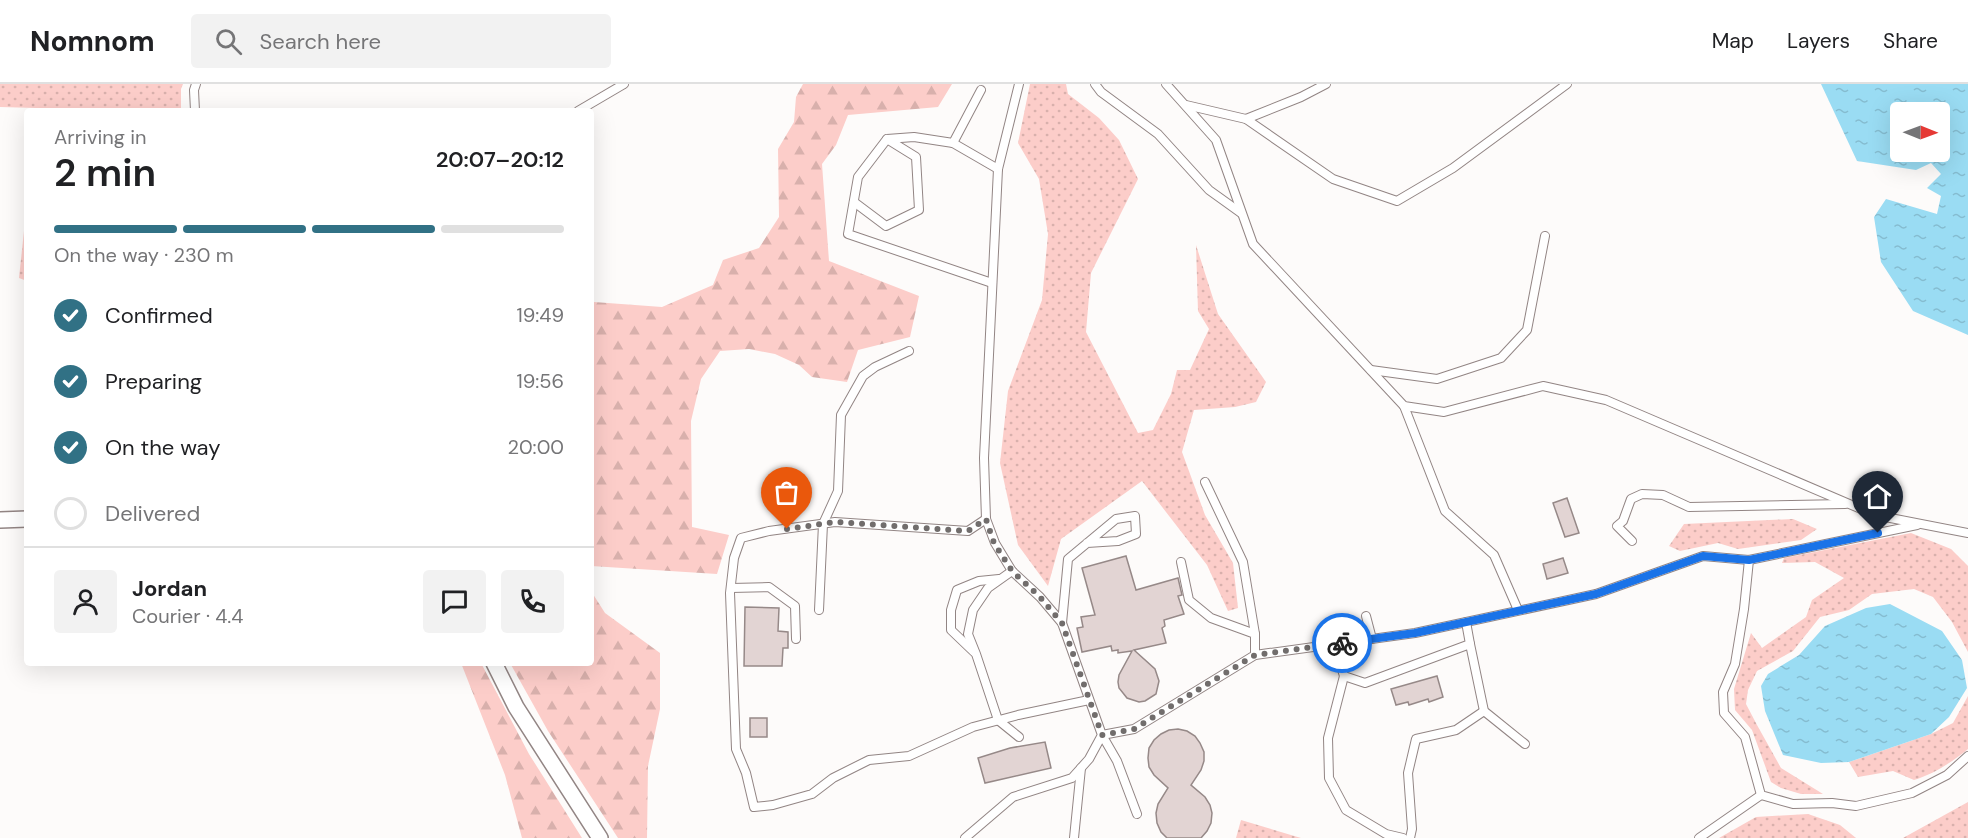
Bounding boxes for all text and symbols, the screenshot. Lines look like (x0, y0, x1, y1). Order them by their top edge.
search box (191, 14, 611, 68)
text: Nomnom (30, 23, 155, 60)
icon: search (212, 25, 245, 58)
text: Search here (260, 27, 381, 56)
text: Map (1712, 27, 1754, 55)
text: Layers (1787, 27, 1850, 55)
text: Share (1883, 27, 1938, 55)
north arrow (1890, 102, 1950, 162)
map controls (1890, 102, 1950, 162)
text: Arriving in (54, 124, 146, 150)
text: 20:07–20:12 (436, 145, 564, 174)
text: 2 min (54, 147, 156, 198)
text: On the way · 230 m (54, 242, 234, 268)
icon: check (54, 299, 87, 332)
text: Confirmed (105, 301, 213, 330)
text: 19:49 (516, 302, 564, 328)
icon: check (54, 365, 87, 398)
text: Preparing (105, 367, 202, 396)
text: 19:56 (516, 368, 564, 394)
icon: check (54, 431, 87, 464)
text: On the way (105, 433, 220, 462)
text: 20:00 (508, 434, 564, 460)
pin (761, 467, 812, 529)
pin (1852, 471, 1903, 533)
icon: bag (770, 476, 803, 509)
icon: home (1861, 480, 1894, 513)
text: Delivered (105, 499, 200, 528)
button: person (54, 570, 117, 633)
button: chat (423, 570, 486, 633)
button: phone (501, 570, 564, 633)
text: Jordan (132, 574, 207, 603)
text: Courier · 4.4 (132, 603, 243, 629)
courier (1312, 613, 1372, 673)
icon: bike (1326, 627, 1359, 660)

